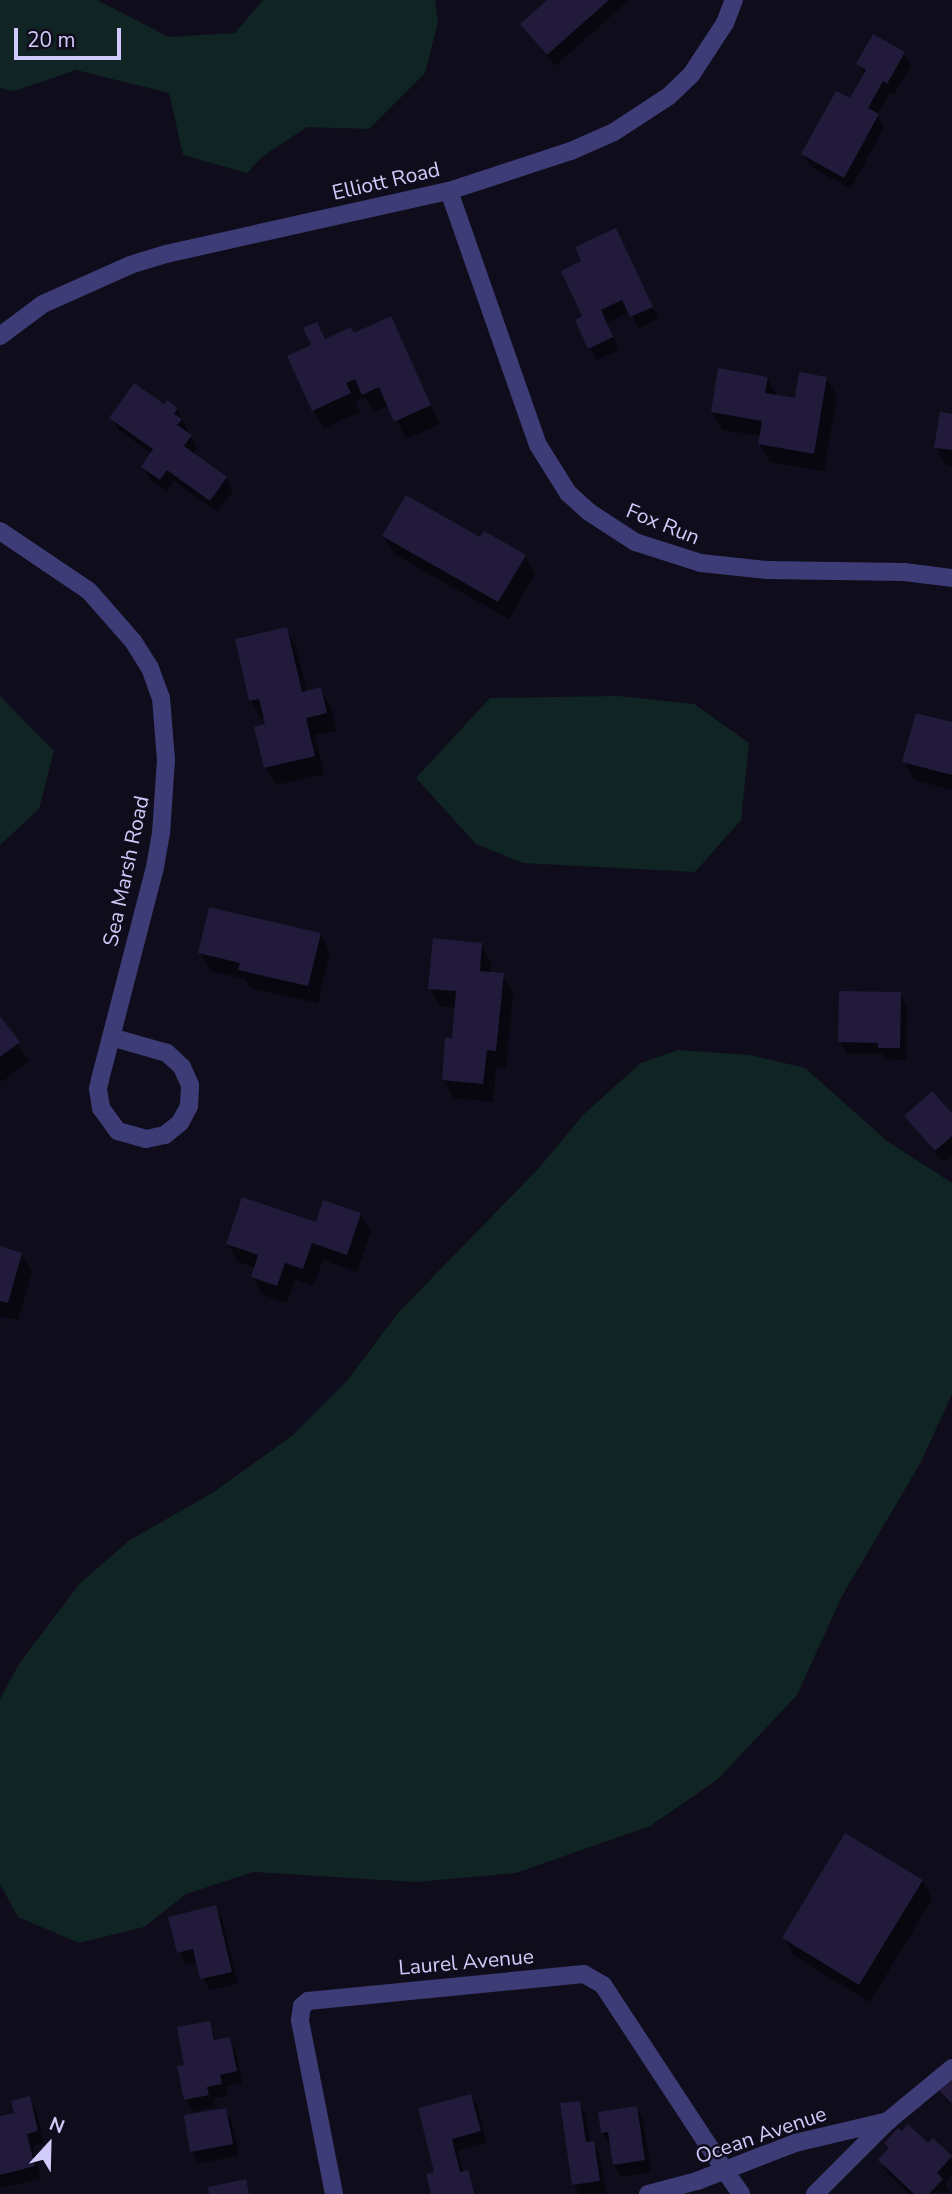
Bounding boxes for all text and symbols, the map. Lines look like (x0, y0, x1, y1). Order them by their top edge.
scale bar (18, 14, 124, 58)
text: 20 m (27, 26, 76, 54)
street label: Elliott Road (330, 156, 442, 206)
street label: Fox Run (623, 498, 703, 550)
street label: Sea Marsh Road (98, 793, 154, 949)
street label: Laurel Avenue (397, 1944, 535, 1980)
street label: Ocean Avenue (692, 2101, 830, 2169)
north arrow (14, 2110, 84, 2180)
text: N (45, 2111, 68, 2140)

